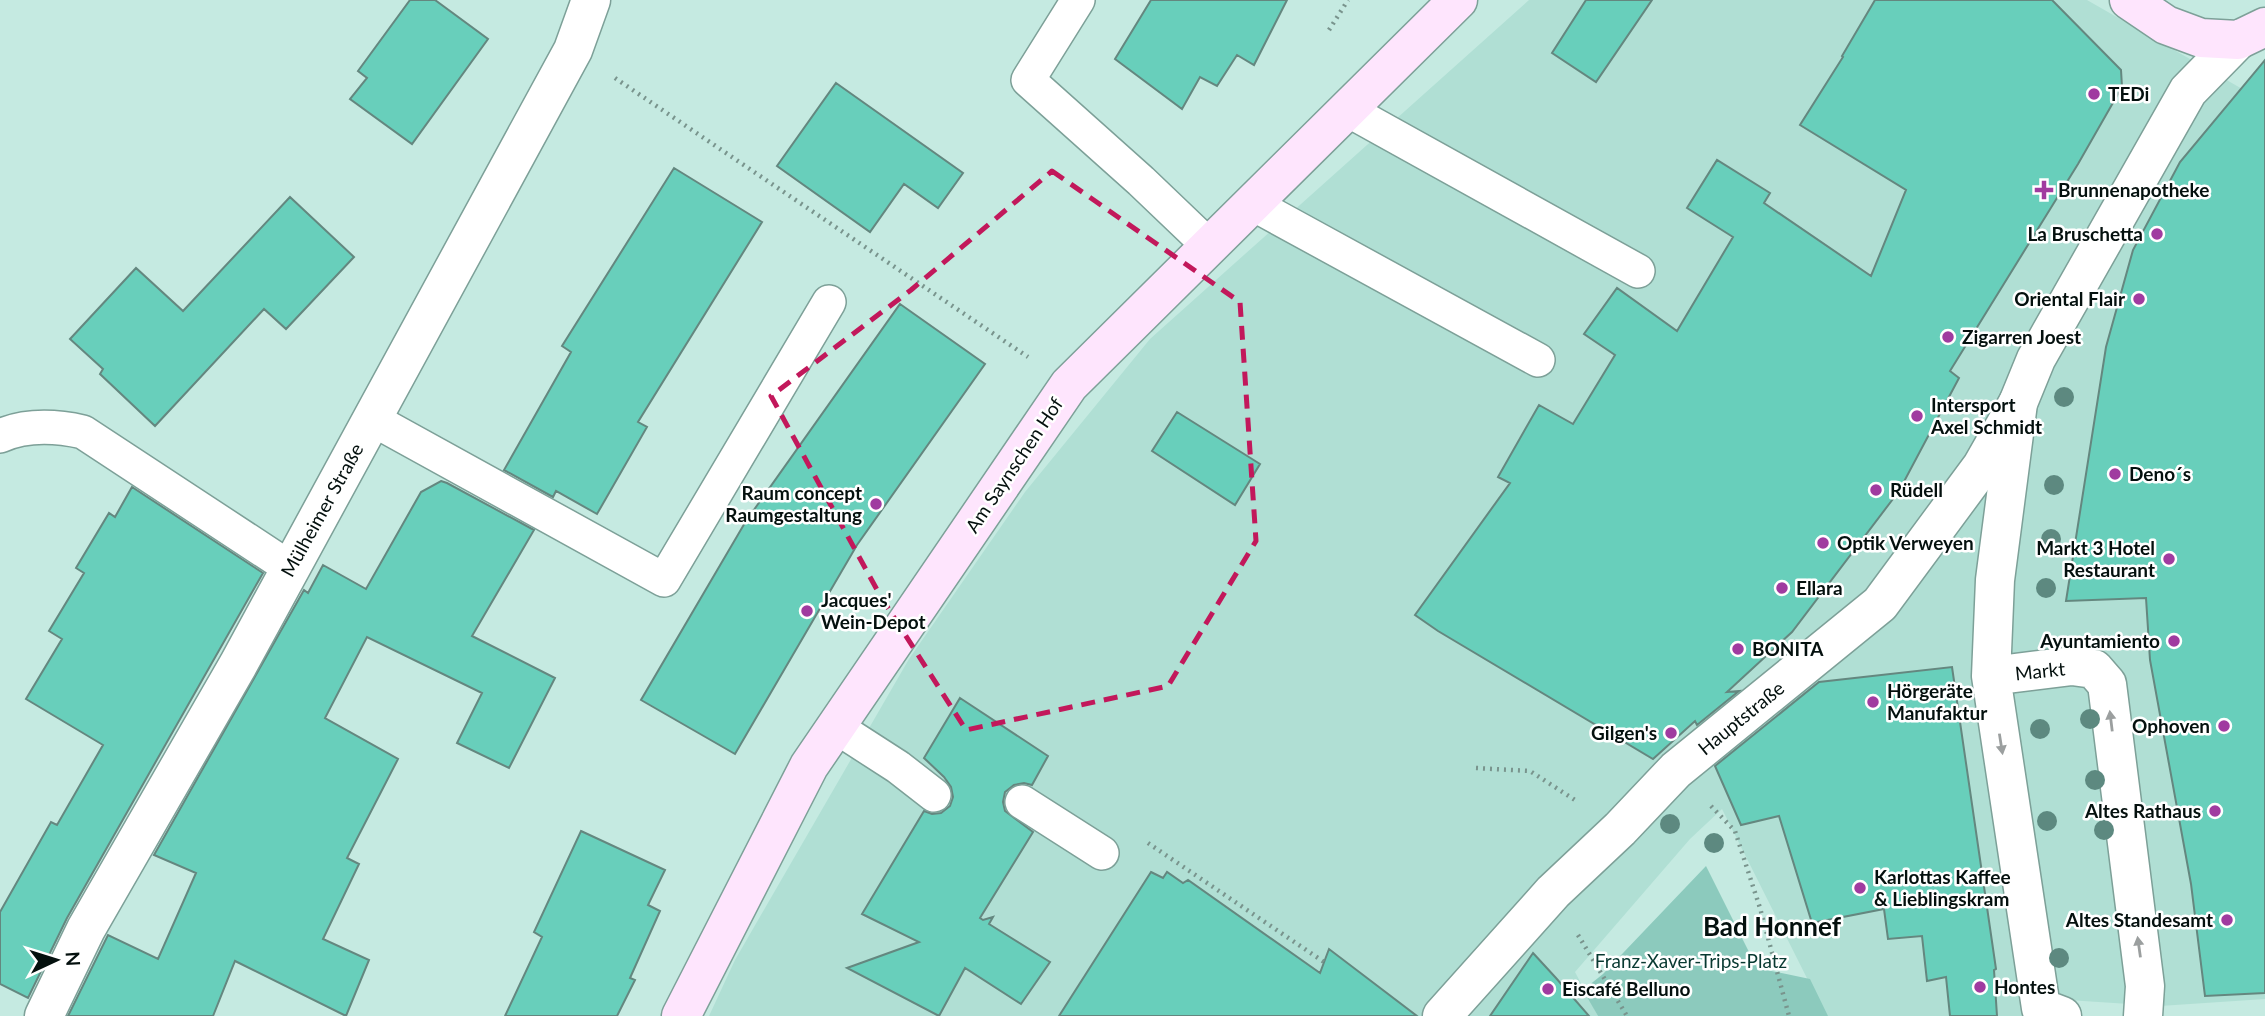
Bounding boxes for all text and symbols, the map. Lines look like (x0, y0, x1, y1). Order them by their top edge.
place label: TEDi (2108, 82, 2149, 105)
marker: TEDi (2086, 86, 2102, 102)
place label: Brunnenapotheke (2058, 178, 2209, 201)
marker: Brunnenapotheke (2036, 182, 2052, 198)
place label: La Bruschetta (2027, 222, 2143, 245)
marker: La Bruschetta (2149, 226, 2165, 242)
place label: Oriental Flair (2014, 287, 2126, 310)
marker: Oriental Flair (2131, 291, 2147, 307)
place label: Zigarren Joest (1962, 325, 2081, 348)
marker: Zigarren Joest (1940, 329, 1956, 345)
street label: Am Saynschen Hof (960, 393, 1067, 537)
place label: Intersport Axel Schmidt (1930, 393, 2042, 438)
marker: Intersport Axel Schmidt (1909, 408, 1925, 424)
street label: Mülheimer Straße (275, 439, 368, 580)
place label: Deno´s (2129, 462, 2191, 485)
marker: Deno´s (2107, 466, 2123, 482)
place label: Rüdell (1890, 478, 1943, 501)
place label: Raum concept Raumgestaltung (725, 481, 862, 526)
marker: Rüdell (1868, 482, 1884, 498)
marker: Raum concept Raumgestaltung (868, 496, 884, 512)
place label: Optik Verweyen (1837, 531, 1974, 554)
marker: Optik Verweyen (1815, 535, 1831, 551)
place label: Markt 3 Hotel Restaurant (2036, 536, 2155, 581)
marker: Markt 3 Hotel Restaurant (2161, 551, 2177, 567)
place label: Ellara (1796, 576, 1843, 599)
marker: Ellara (1774, 580, 1790, 596)
place label: Jacques' Wein-Depot (821, 588, 926, 633)
marker: Jacques' Wein-Depot (799, 603, 815, 619)
place label: Ayuntamiento (2039, 629, 2160, 652)
marker: Ayuntamiento (2166, 633, 2182, 649)
place label: BONITA (1752, 637, 1824, 660)
marker: BONITA (1730, 641, 1746, 657)
street label: Markt (2014, 656, 2066, 685)
street label: Hauptstraße (1693, 676, 1788, 759)
place label: Hörgeräte Manufaktur (1887, 679, 1988, 724)
marker: Hörgeräte Manufaktur (1865, 694, 1881, 710)
one-way arrow (2106, 710, 2117, 732)
place label: Ophoven (2132, 714, 2210, 737)
marker: Ophoven (2216, 718, 2232, 734)
place label: Gilgen's (1591, 721, 1657, 744)
marker: Gilgen's (1663, 725, 1679, 741)
one-way arrow (1996, 733, 2007, 755)
place label: Altes Rathaus (2084, 799, 2201, 822)
marker: Altes Rathaus (2207, 803, 2223, 819)
place label: Karlottas Kaffee & Lieblingskram (1874, 865, 2011, 910)
marker: Karlottas Kaffee & Lieblingskram (1852, 880, 1868, 896)
place label: Altes Standesamt (2065, 908, 2213, 931)
district label: Bad Honnef (1703, 910, 1842, 942)
marker: Altes Standesamt (2219, 912, 2235, 928)
north arrow (21, 925, 91, 995)
one-way arrow (2133, 936, 2144, 958)
park label: Franz-Xaver-Trips-Platz (1595, 949, 1787, 972)
text: N (61, 951, 85, 967)
place label: Hontes (1994, 975, 2055, 998)
place label: Eiscafé Belluno (1562, 977, 1690, 1000)
marker: Hontes (1972, 979, 1988, 995)
marker: Eiscafé Belluno (1540, 981, 1556, 997)

